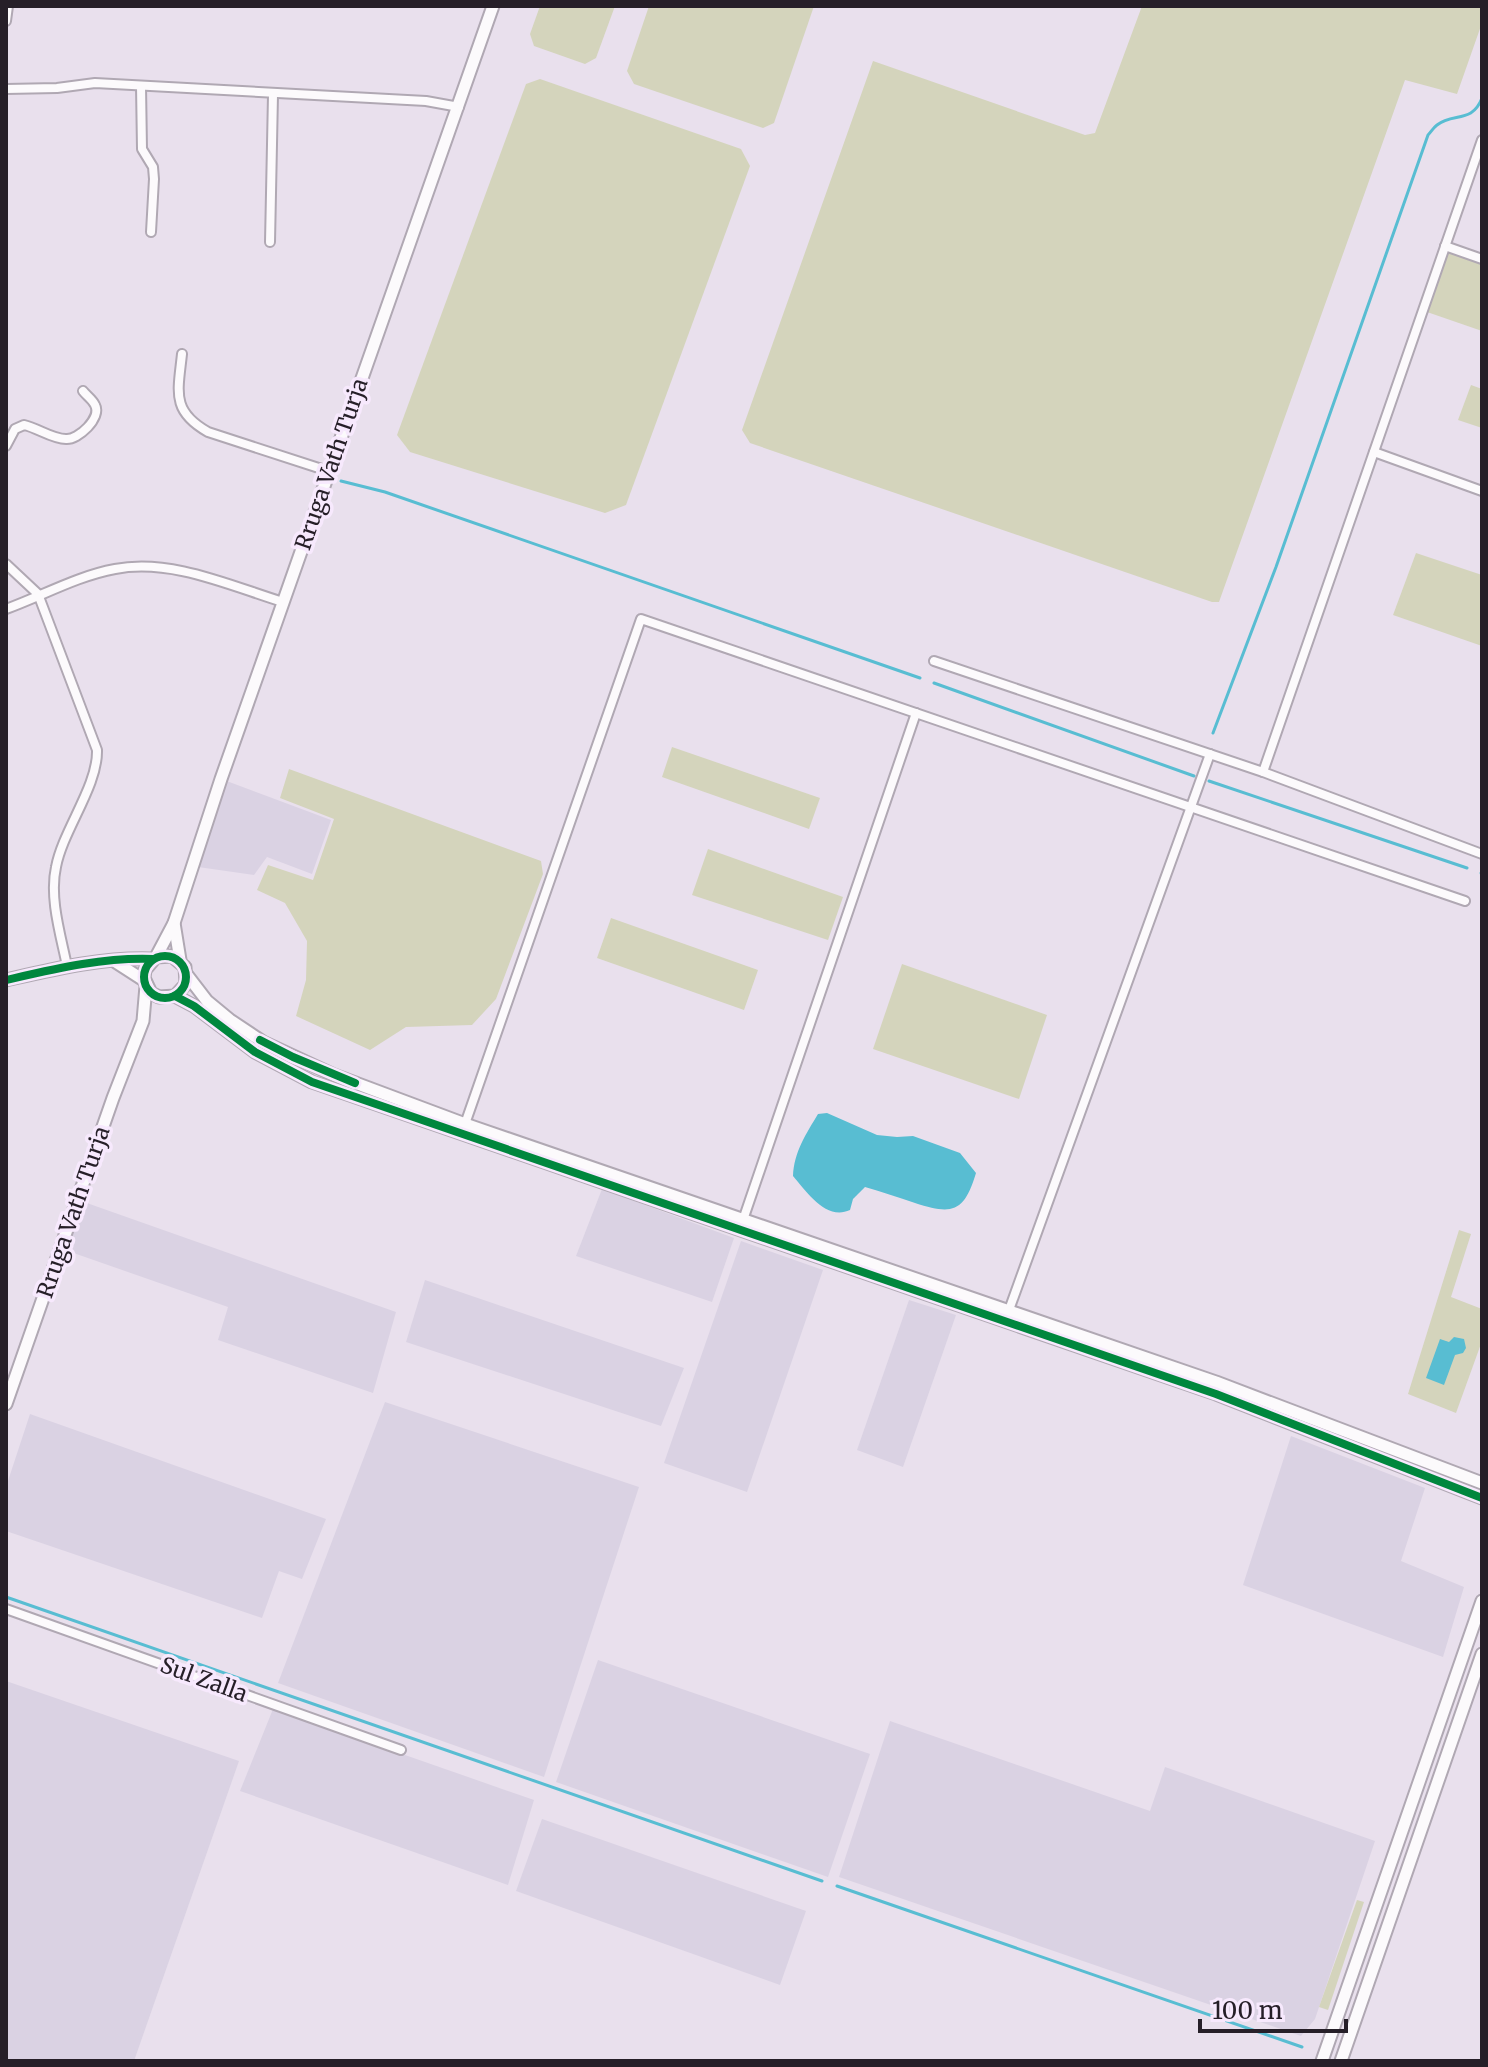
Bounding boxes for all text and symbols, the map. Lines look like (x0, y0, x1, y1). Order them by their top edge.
street label: Rruga Vath Turja (289, 374, 374, 553)
street label: Rruga Vath Turja (31, 1122, 116, 1301)
street label: Sul Zalla (157, 1650, 252, 1708)
scale bar (1200, 1983, 1346, 2033)
text: 100 m (1212, 1995, 1283, 2026)

